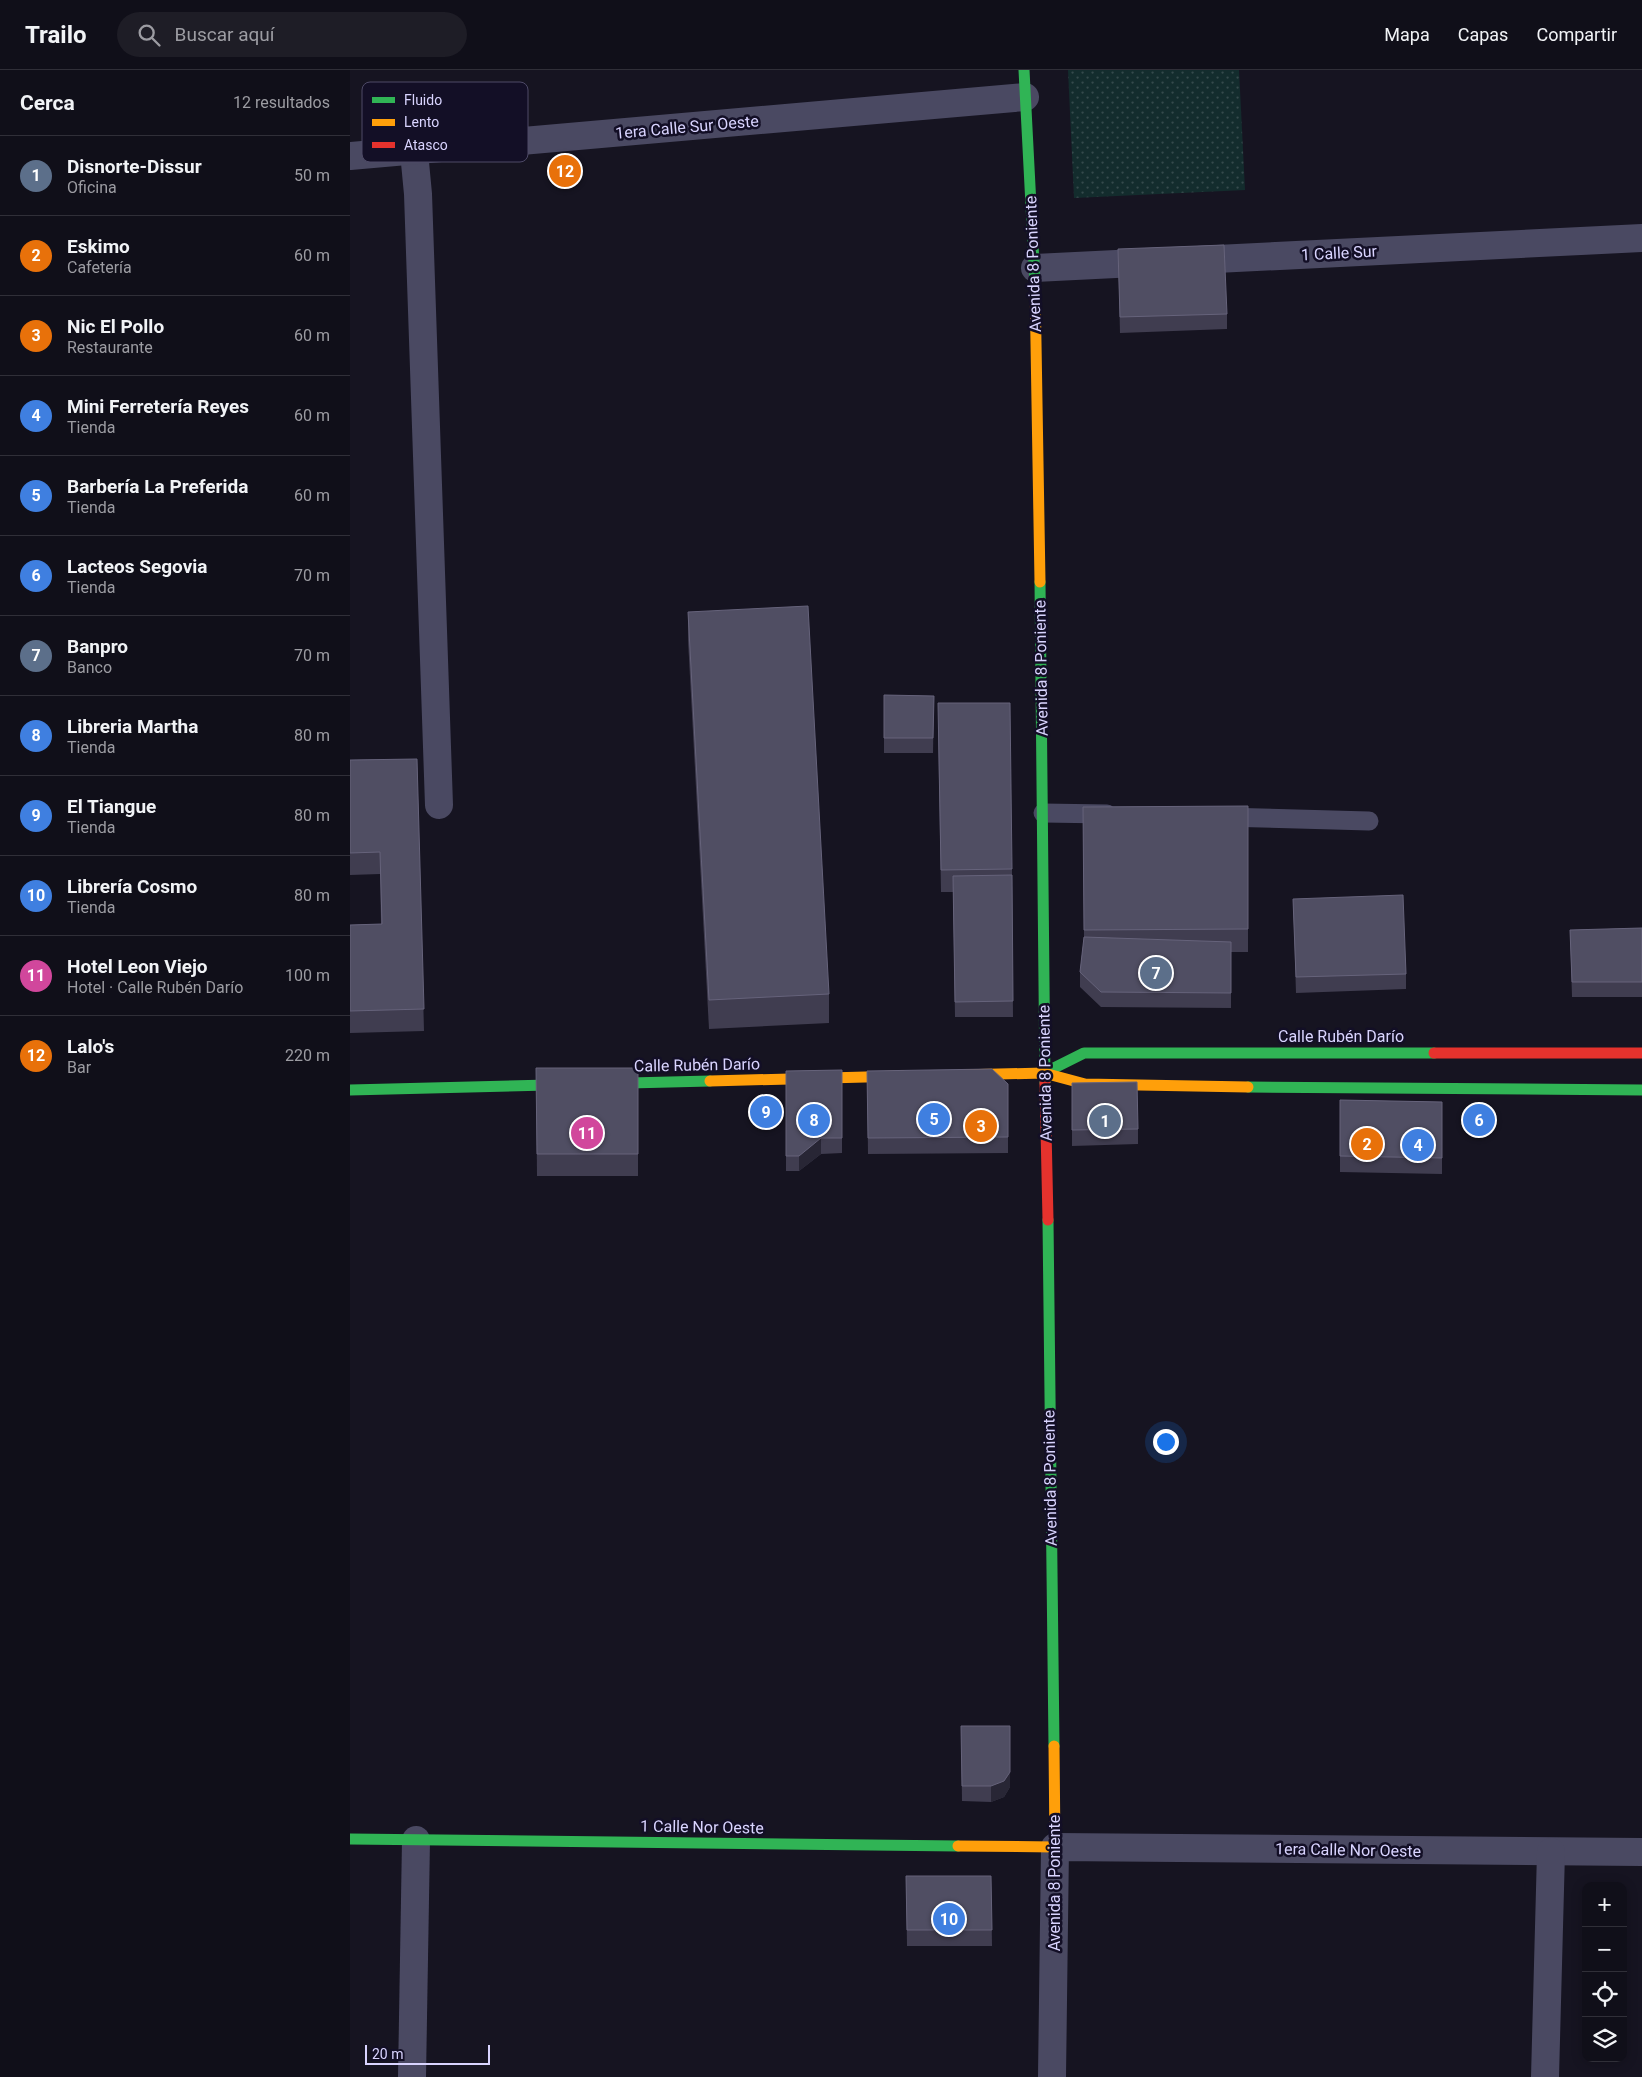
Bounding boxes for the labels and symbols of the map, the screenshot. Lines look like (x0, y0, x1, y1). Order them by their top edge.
legend (362, 82, 528, 162)
text: Fluido (404, 92, 442, 108)
street label: 1era Calle Sur Oeste (615, 111, 759, 143)
text: Lento (404, 114, 439, 130)
text: Atasco (404, 137, 448, 153)
pin: 12 (549, 152, 581, 190)
street label: Avenida 8 Poniente (1021, 195, 1045, 333)
street label: 1 Calle Sur (1301, 241, 1378, 264)
street label: Avenida 8 Poniente (1030, 600, 1052, 736)
pin: 7 (1140, 954, 1172, 992)
street label: Avenida 8 Poniente (1034, 1005, 1056, 1141)
street label: Calle Rubén Darío (1278, 1027, 1404, 1046)
street label: Calle Rubén Darío (634, 1054, 760, 1076)
pin: 9 (750, 1093, 782, 1131)
pin: 5 (918, 1100, 950, 1138)
pin: 8 (798, 1101, 830, 1139)
pin: 6 (1463, 1101, 1495, 1139)
pin: 1 (1089, 1102, 1121, 1140)
pin: 3 (965, 1107, 997, 1145)
pin: 11 (571, 1114, 603, 1152)
pin: 2 (1351, 1125, 1383, 1163)
pin: 4 (1402, 1126, 1434, 1164)
street label: Avenida 8 Poniente (1039, 1410, 1061, 1546)
your location (1153, 1429, 1179, 1455)
street label: Avenida 8 Poniente (1045, 1815, 1064, 1951)
street label: 1 Calle Nor Oeste (640, 1816, 764, 1838)
street label: 1era Calle Nor Oeste (1275, 1839, 1421, 1861)
pin: 10 (933, 1900, 965, 1938)
scale bar (365, 2042, 490, 2065)

